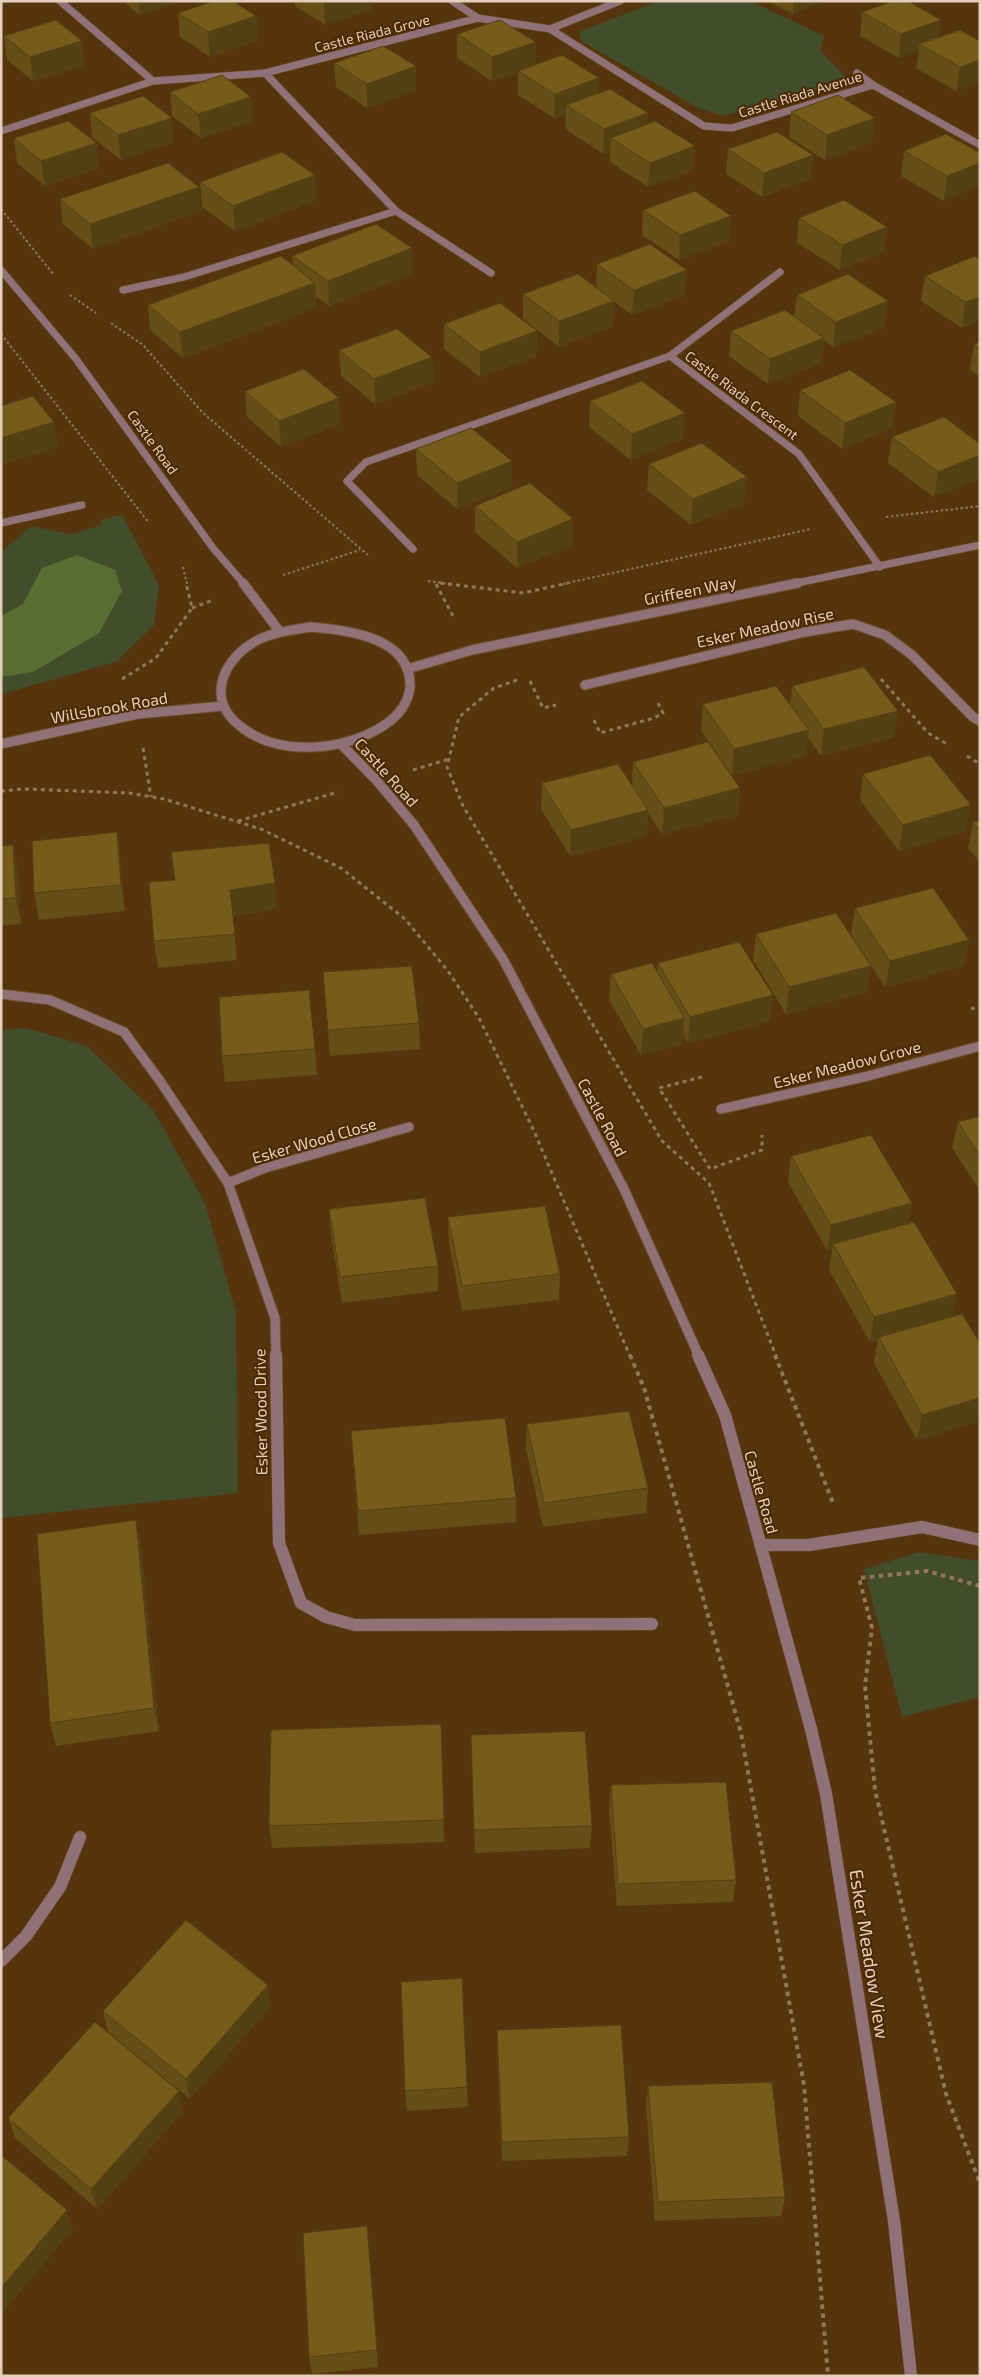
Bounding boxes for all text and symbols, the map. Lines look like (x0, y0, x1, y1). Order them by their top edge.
street label: Castle Riada Grove (312, 10, 432, 56)
street label: Castle Riada Avenue (736, 67, 864, 121)
street label: Castle Riada Crescent (682, 347, 802, 443)
street label: Castle Road (124, 407, 182, 477)
street label: Griffeen Way (642, 572, 738, 608)
street label: Esker Meadow Rise (695, 603, 835, 651)
street label: Willsbrook Road (49, 687, 169, 727)
street label: Castle Road (351, 734, 423, 810)
street label: Esker Meadow Grove (771, 1036, 923, 1092)
street label: Castle Road (574, 1075, 632, 1159)
street label: Esker Wood Close (250, 1113, 378, 1167)
street label: Esker Wood Drive (249, 1348, 271, 1476)
street label: Castle Road (741, 1448, 783, 1536)
street label: Esker Meadow View (845, 1868, 895, 2041)

